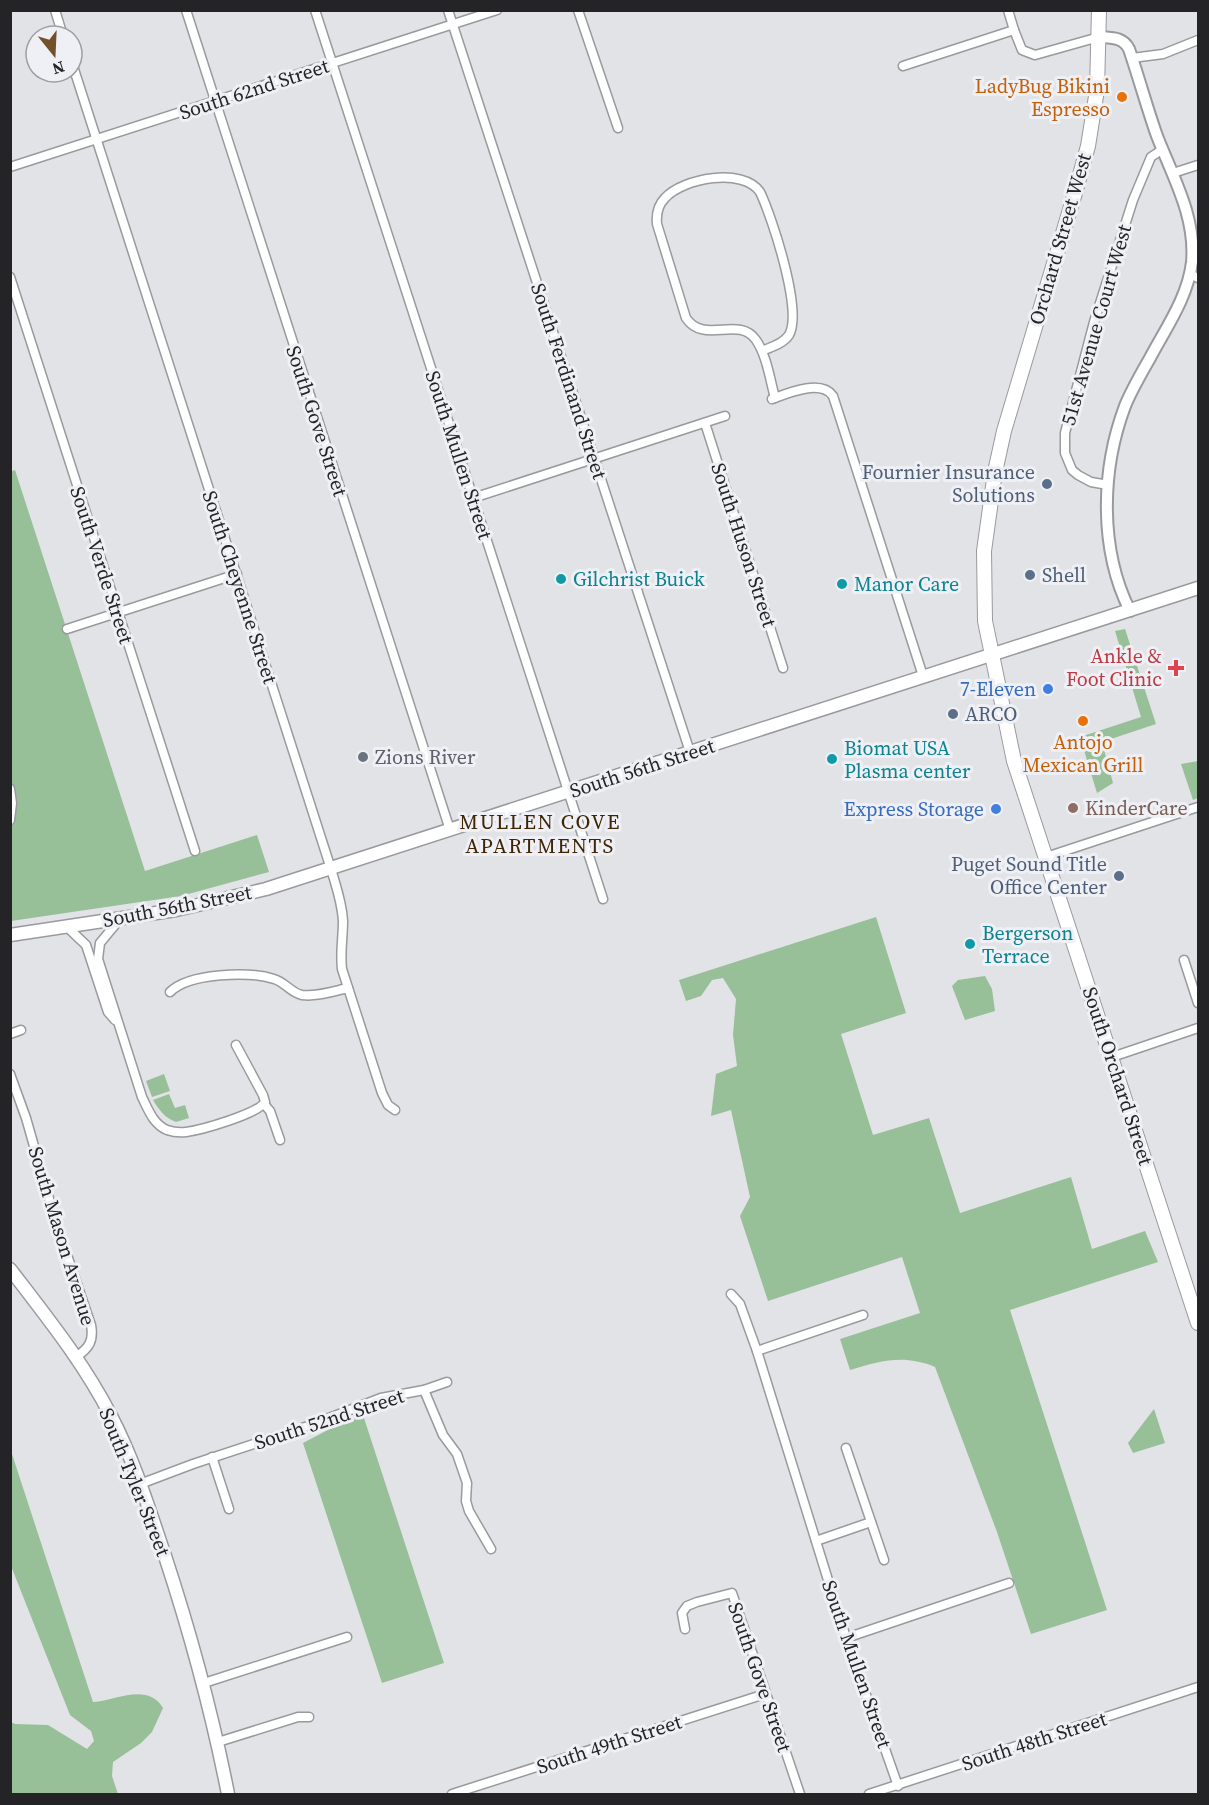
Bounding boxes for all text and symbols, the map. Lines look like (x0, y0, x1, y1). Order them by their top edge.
north arrow (24, 24, 84, 84)
street label: South 62nd Street (176, 51, 333, 126)
text: N (49, 56, 68, 81)
place label: LadyBug Bikini Espresso (975, 72, 1110, 123)
marker: LadyBug Bikini Espresso (1115, 90, 1129, 104)
street label: Orchard Street West (1022, 149, 1098, 328)
street label: 51st Avenue Court West (1054, 221, 1138, 429)
street label: South Ferdinand Street (524, 279, 614, 483)
street label: South Gove Street (279, 342, 355, 500)
street label: South Mullen Street (419, 367, 500, 543)
place label: Fournier Insurance Solutions (862, 458, 1035, 509)
street label: South Huson Street (704, 459, 784, 631)
marker: Fournier Insurance Solutions (1040, 477, 1054, 491)
street label: South Verde Street (63, 483, 141, 648)
street label: South Cheyenne Street (196, 487, 285, 688)
place label: Shell (1042, 561, 1086, 589)
place label: Gilchrist Buick (573, 565, 705, 593)
marker: Shell (1023, 568, 1037, 582)
place label: Manor Care (854, 570, 959, 598)
marker: Gilchrist Buick (554, 572, 568, 586)
marker: Manor Care (835, 577, 849, 591)
place label: Ankle & Foot Clinic (1066, 642, 1162, 693)
marker: Ankle & Foot Clinic (1167, 659, 1185, 677)
place label: 7-Eleven (960, 675, 1036, 703)
marker: 7-Eleven (1041, 682, 1055, 696)
place label: ARCO (965, 700, 1017, 728)
marker: ARCO (946, 707, 960, 721)
marker: Antojo Mexican Grill (1076, 714, 1090, 728)
place label: Antojo Mexican Grill (1023, 728, 1143, 779)
street label: South 56th Street (566, 731, 718, 805)
place label: Biomat USA Plasma center (844, 734, 971, 785)
place label: Zions River (375, 743, 476, 771)
marker: Zions River (356, 750, 370, 764)
marker: Biomat USA Plasma center (825, 752, 839, 766)
place label: KinderCare (1085, 794, 1188, 822)
place label: Express Storage (844, 795, 984, 823)
marker: KinderCare (1066, 801, 1080, 815)
marker: Express Storage (989, 802, 1003, 816)
district label: MULLEN COVE APARTMENTS (459, 807, 621, 860)
place label: Puget Sound Title Office Center (951, 850, 1108, 901)
marker: Puget Sound Title Office Center (1112, 869, 1126, 883)
street label: South 56th Street (100, 878, 254, 934)
place label: Bergerson Terrace (982, 919, 1073, 970)
marker: Bergerson Terrace (963, 937, 977, 951)
street label: South Orchard Street (1076, 983, 1160, 1169)
street label: South Mason Avenue (21, 1143, 103, 1329)
street label: South 52nd Street (251, 1381, 408, 1456)
street label: South Tyler Street (93, 1404, 178, 1561)
street label: South Mullen Street (815, 1576, 899, 1752)
street label: South Gove Street (721, 1598, 799, 1756)
street label: South 48th Street (958, 1704, 1110, 1778)
street label: South 49th Street (533, 1707, 685, 1781)

